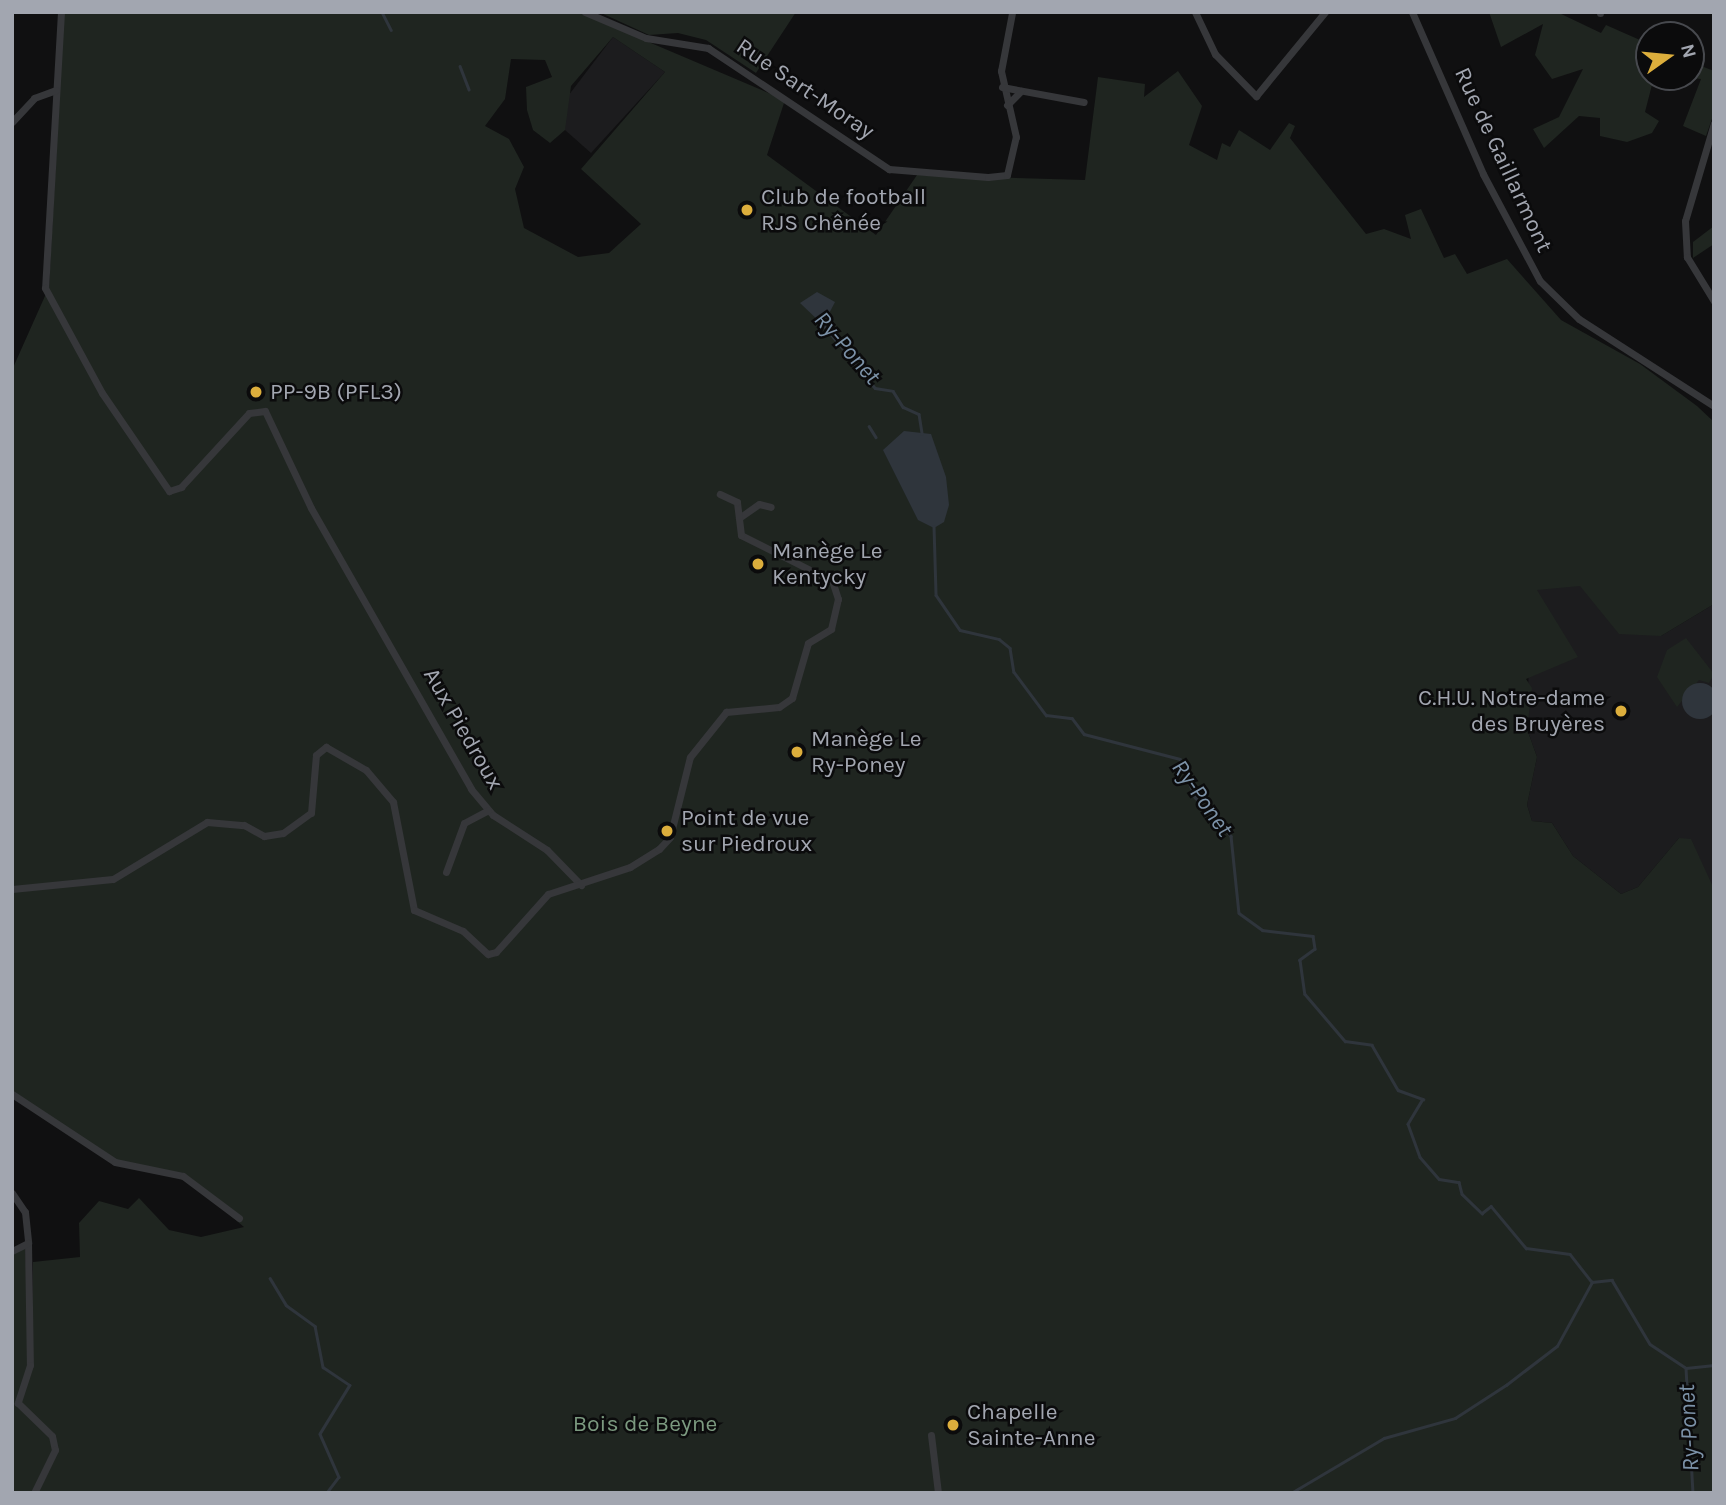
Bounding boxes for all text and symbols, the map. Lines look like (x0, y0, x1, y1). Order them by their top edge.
north arrow (1635, 21, 1705, 91)
street label: Rue Sart-Moray (731, 33, 879, 145)
text: N (1676, 42, 1701, 61)
street label: Rue de Gaillarmont (1448, 63, 1558, 257)
place label: Club de football RJS Chênée (761, 183, 926, 237)
marker: Club de football RJS Chênée (739, 202, 755, 218)
water label: Ry-Ponet (808, 306, 886, 390)
place label: PP-9B (PFL3) (270, 378, 402, 406)
marker: PP-9B (PFL3) (248, 384, 264, 400)
place label: Manège Le Kentycky (772, 537, 883, 591)
marker: Manège Le Kentycky (750, 556, 766, 572)
street label: Aux Piedroux (417, 663, 509, 795)
place label: C.H.U. Notre-dame des Bruyères (1418, 684, 1605, 738)
marker: C.H.U. Notre-dame des Bruyères (1611, 701, 1631, 721)
place label: Manège Le Ry-Poney (811, 725, 922, 779)
marker: Manège Le Ry-Poney (789, 744, 805, 760)
water label: Ry-Ponet (1165, 754, 1239, 842)
place label: Point de vue sur Piedroux (681, 804, 812, 858)
marker: Point de vue sur Piedroux (659, 823, 675, 839)
water label: Ry-Ponet (1672, 1384, 1706, 1472)
place label: Chapelle Sainte-Anne (967, 1398, 1096, 1452)
park label: Bois de Beyne (573, 1410, 717, 1438)
marker: Chapelle Sainte-Anne (945, 1417, 961, 1433)

